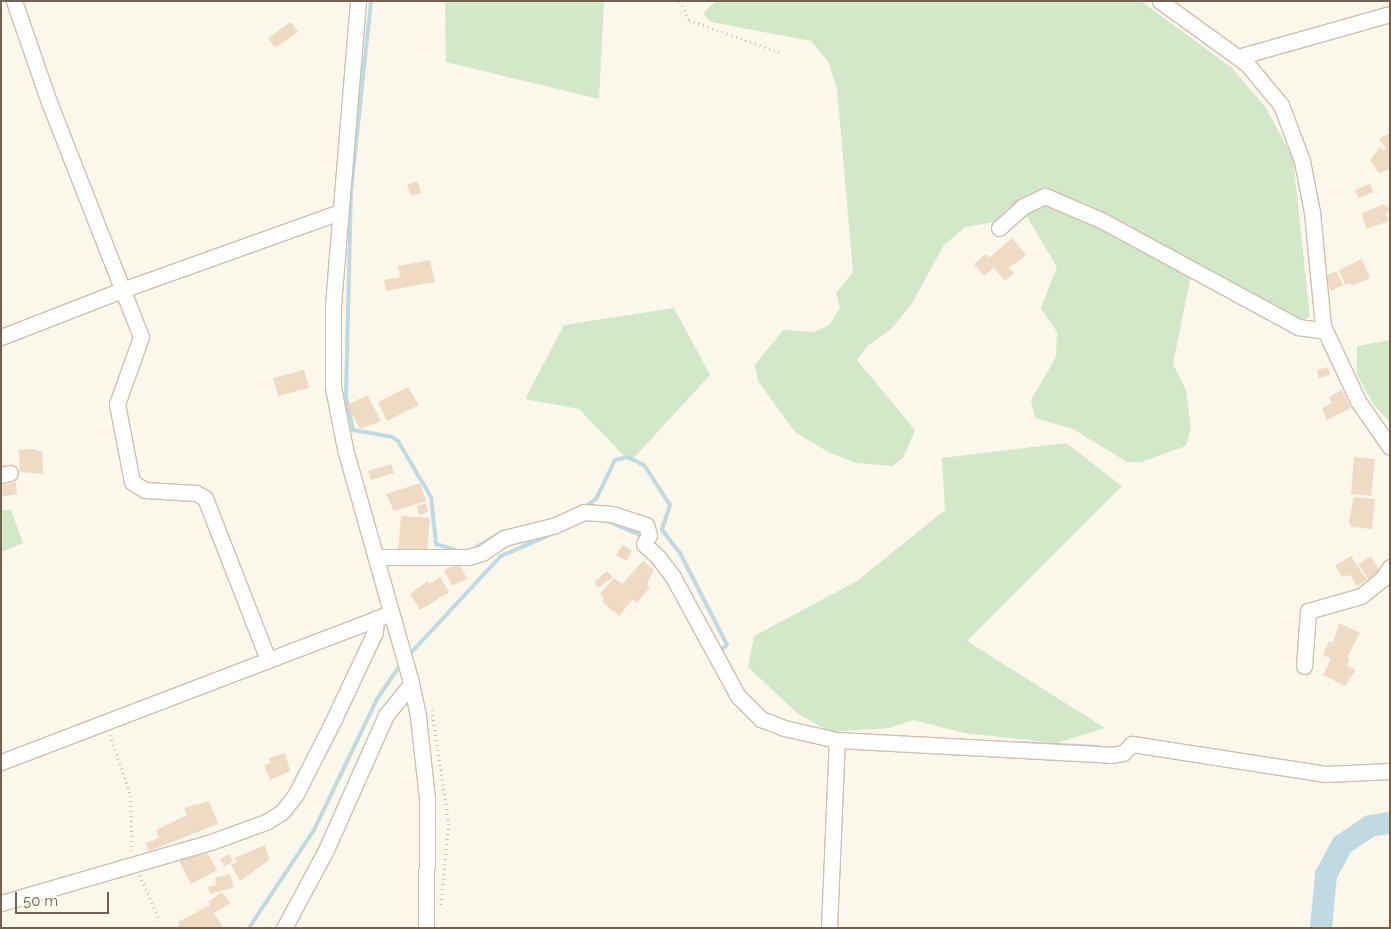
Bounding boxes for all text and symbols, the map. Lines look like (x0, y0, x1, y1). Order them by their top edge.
scale bar (18, 882, 111, 914)
text: 50 m (23, 892, 58, 910)

